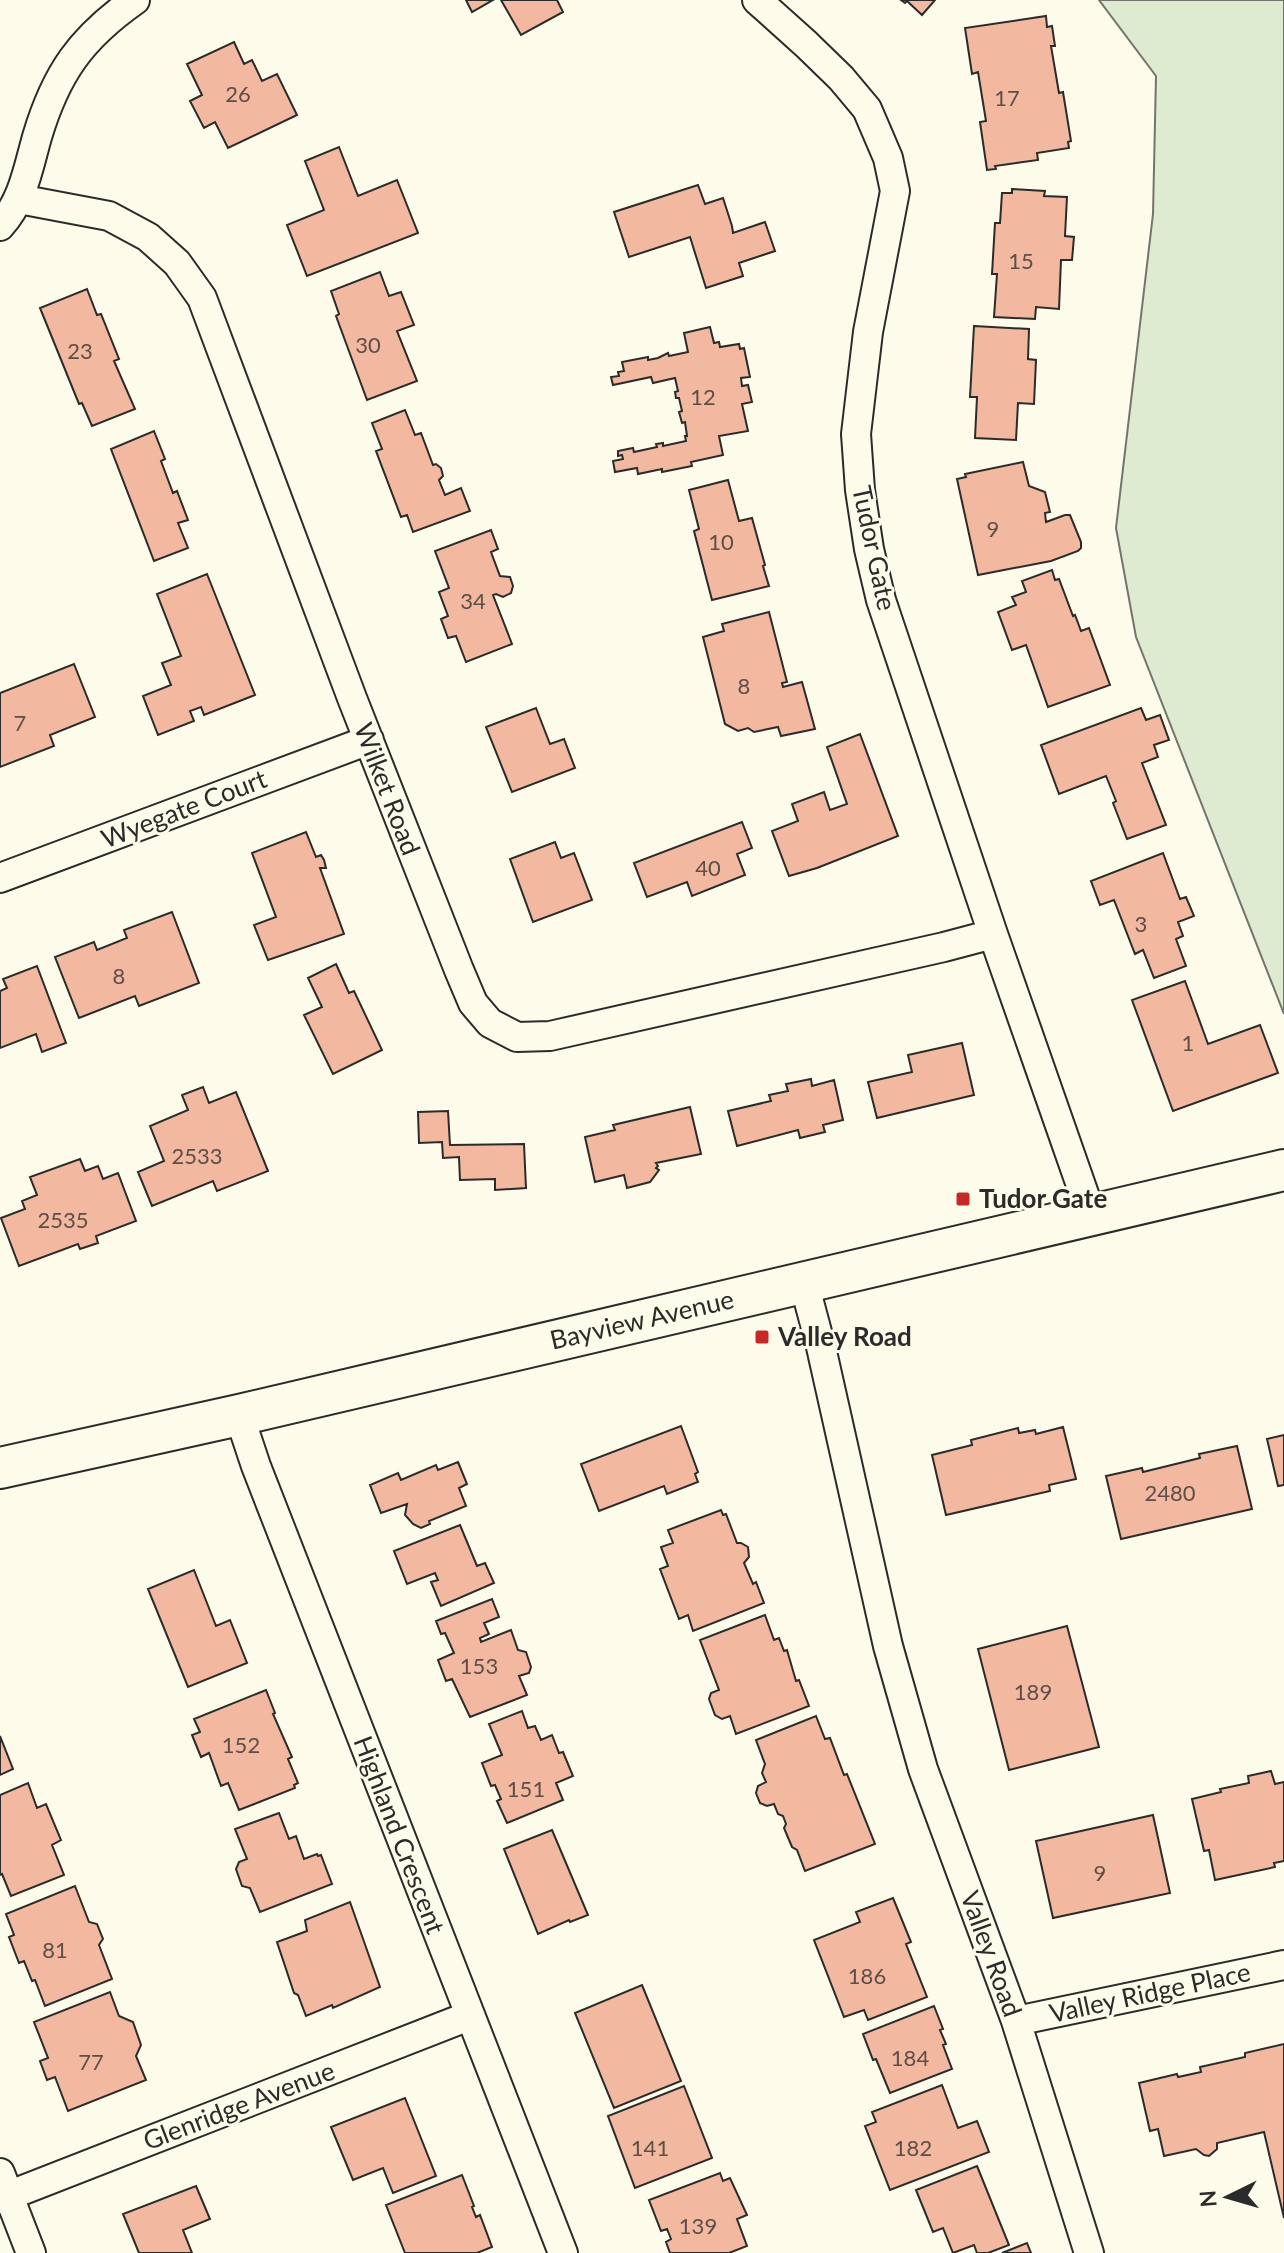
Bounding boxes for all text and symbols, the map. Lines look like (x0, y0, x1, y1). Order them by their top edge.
house number: 26 (225, 80, 251, 107)
house number: 17 (994, 84, 1020, 111)
house number: 15 (1008, 247, 1034, 274)
house number: 30 (355, 331, 381, 358)
house number: 23 (67, 337, 93, 364)
house number: 12 (690, 383, 716, 410)
street label: Tudor Gate (846, 483, 904, 613)
house number: 9 (987, 515, 999, 542)
house number: 10 (708, 528, 734, 555)
house number: 34 (460, 587, 486, 614)
house number: 8 (738, 672, 750, 699)
house number: 7 (14, 709, 26, 736)
street label: Wilket Road (348, 718, 428, 859)
street label: Wyegate Court (97, 762, 271, 854)
house number: 40 (695, 854, 721, 881)
house number: 3 (1135, 910, 1147, 937)
house number: 8 (113, 962, 125, 989)
house number: 1 (1182, 1029, 1194, 1056)
house number: 2533 (171, 1142, 223, 1169)
place label: Tudor Gate (979, 1182, 1107, 1214)
marker: Tudor Gate (954, 1190, 972, 1208)
house number: 2535 (37, 1206, 89, 1233)
street label: Bayview Avenue (547, 1282, 737, 1356)
place label: Valley Road (777, 1320, 912, 1352)
marker: Valley Road (753, 1328, 771, 1346)
house number: 2480 (1144, 1479, 1196, 1506)
house number: 153 (460, 1652, 498, 1679)
house number: 189 (1014, 1678, 1052, 1705)
house number: 152 (222, 1731, 260, 1758)
street label: Highland Crescent (347, 1731, 453, 1939)
house number: 151 (507, 1775, 545, 1802)
house number: 9 (1094, 1859, 1106, 1886)
street label: Valley Road (954, 1886, 1029, 2021)
house number: 81 (42, 1936, 68, 1963)
street label: Valley Ridge Place (1046, 1955, 1253, 2029)
house number: 186 (848, 1962, 886, 1989)
house number: 184 (891, 2044, 929, 2071)
house number: 77 (78, 2048, 104, 2075)
street label: Glenridge Avenue (138, 2054, 339, 2156)
house number: 141 (631, 2134, 669, 2161)
house number: 182 (894, 2134, 932, 2161)
north arrow (1188, 2157, 1268, 2237)
text: N (1193, 2189, 1222, 2208)
house number: 139 (679, 2212, 717, 2239)

